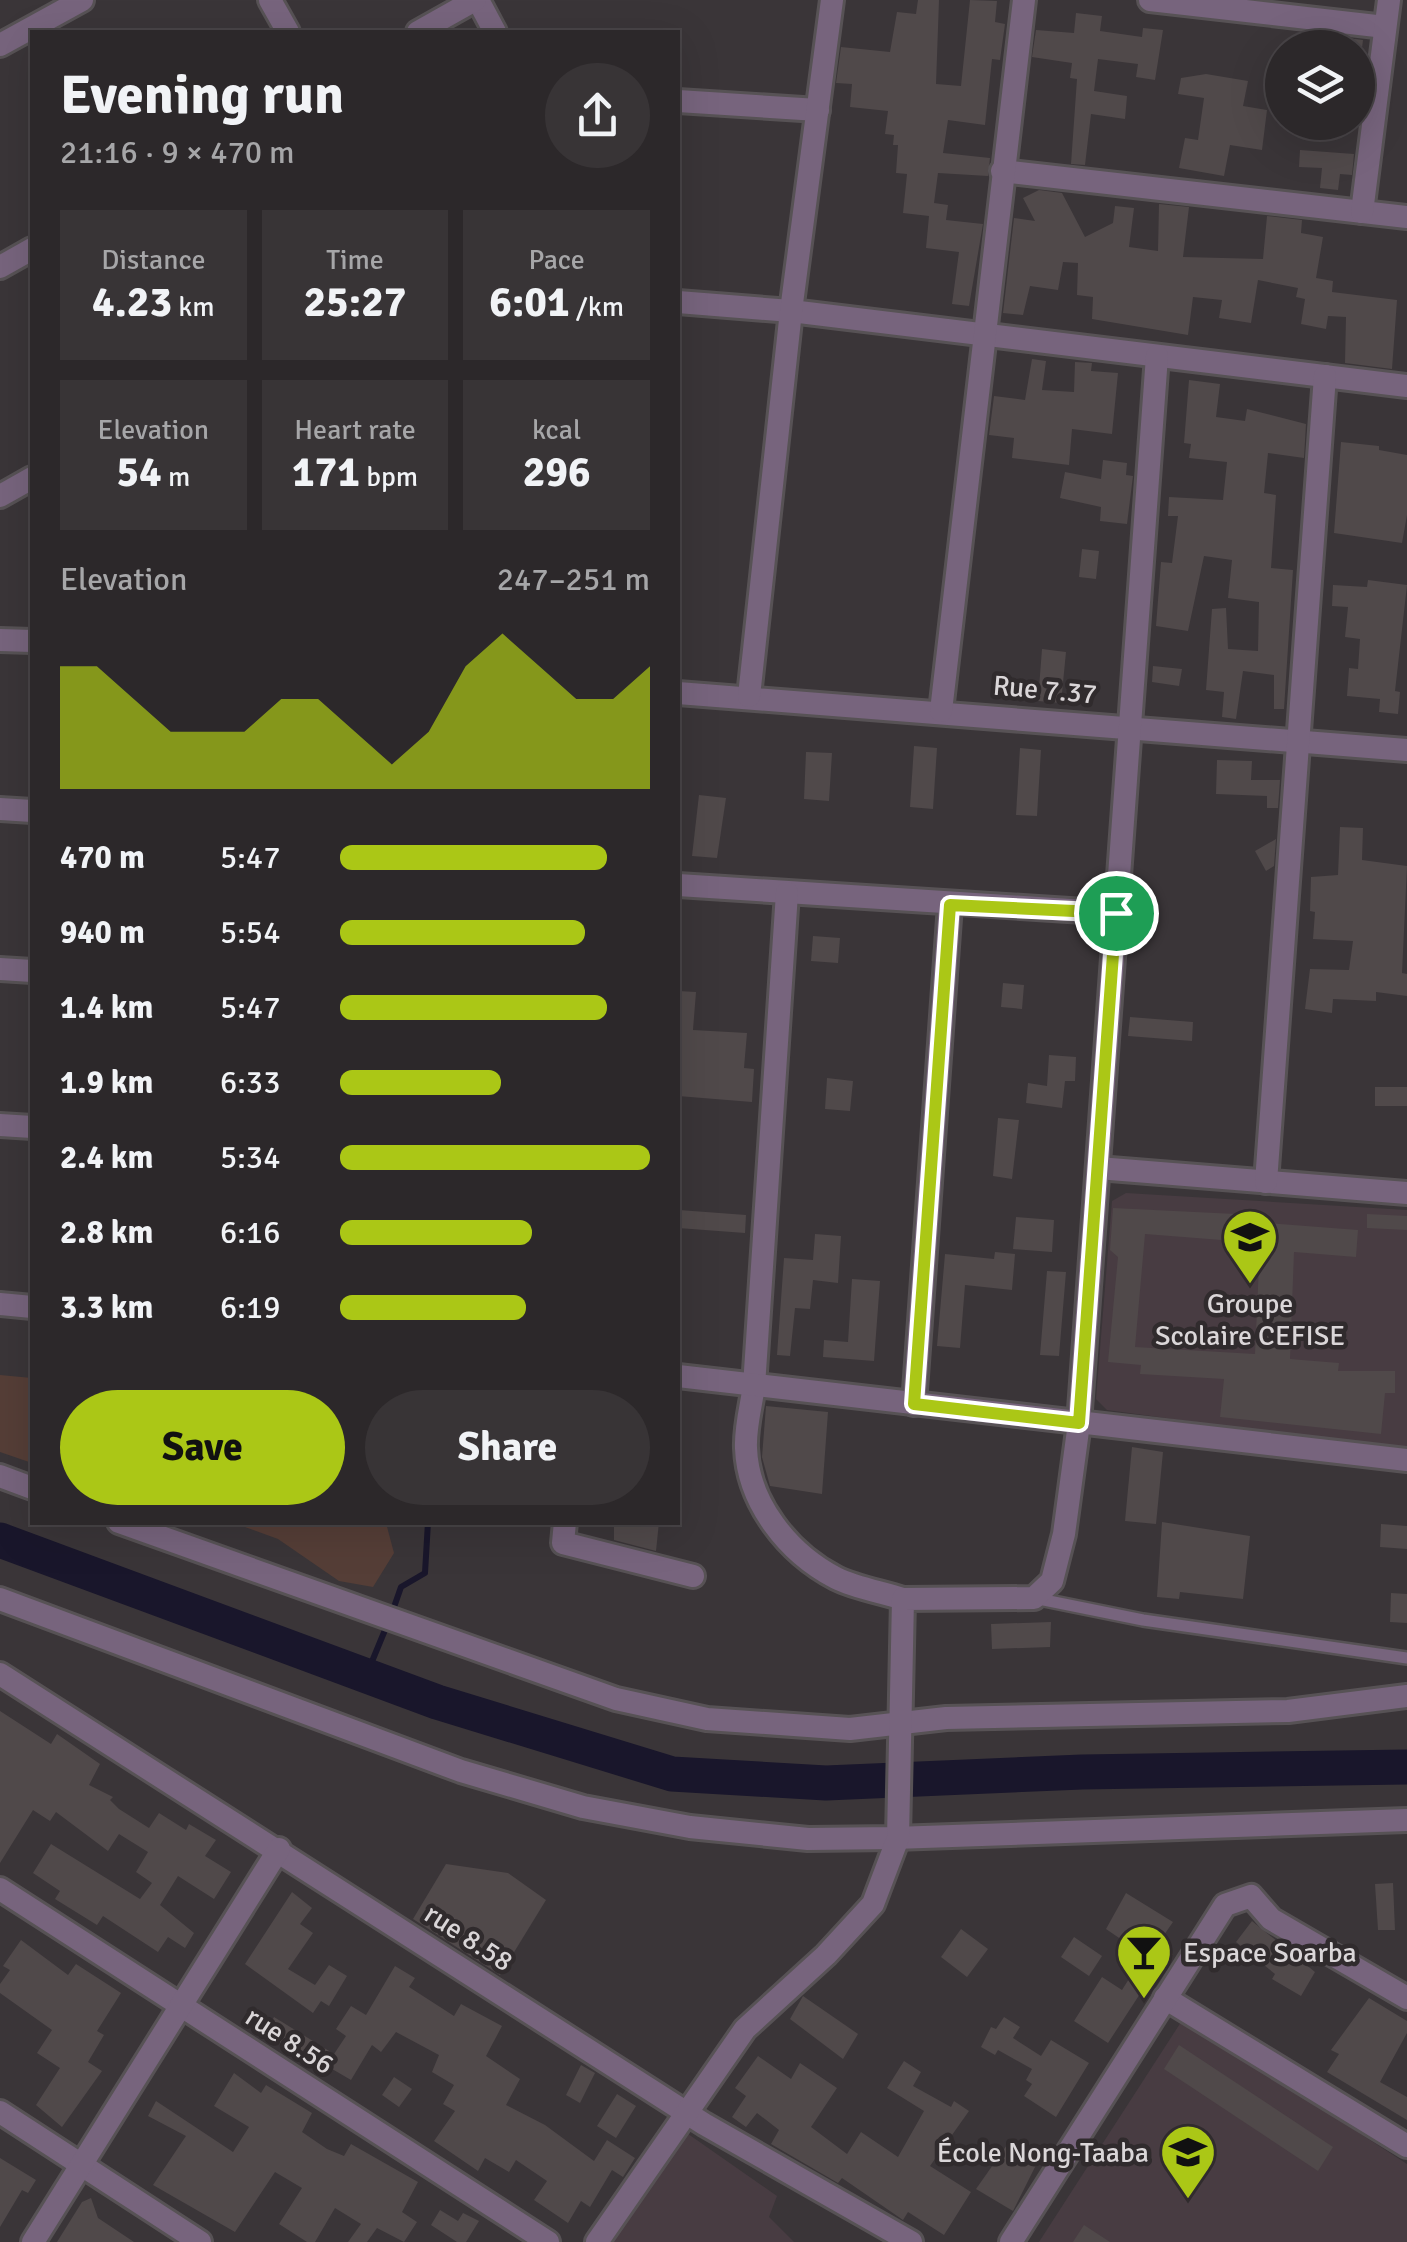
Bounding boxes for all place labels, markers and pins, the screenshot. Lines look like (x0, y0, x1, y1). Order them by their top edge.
pin (1074, 871, 1159, 956)
school or university icon: Groupe Scolaire CEFISE (1220, 1207, 1280, 1286)
place label: Groupe Scolaire CEFISE (1155, 1287, 1345, 1353)
bar icon: Espace Soarba (1114, 1922, 1174, 2001)
place label: Espace Soarba (1183, 1936, 1357, 1970)
school or university icon: École Nong-Taaba (1158, 2122, 1218, 2201)
place label: École Nong-Taaba (937, 2136, 1149, 2170)

